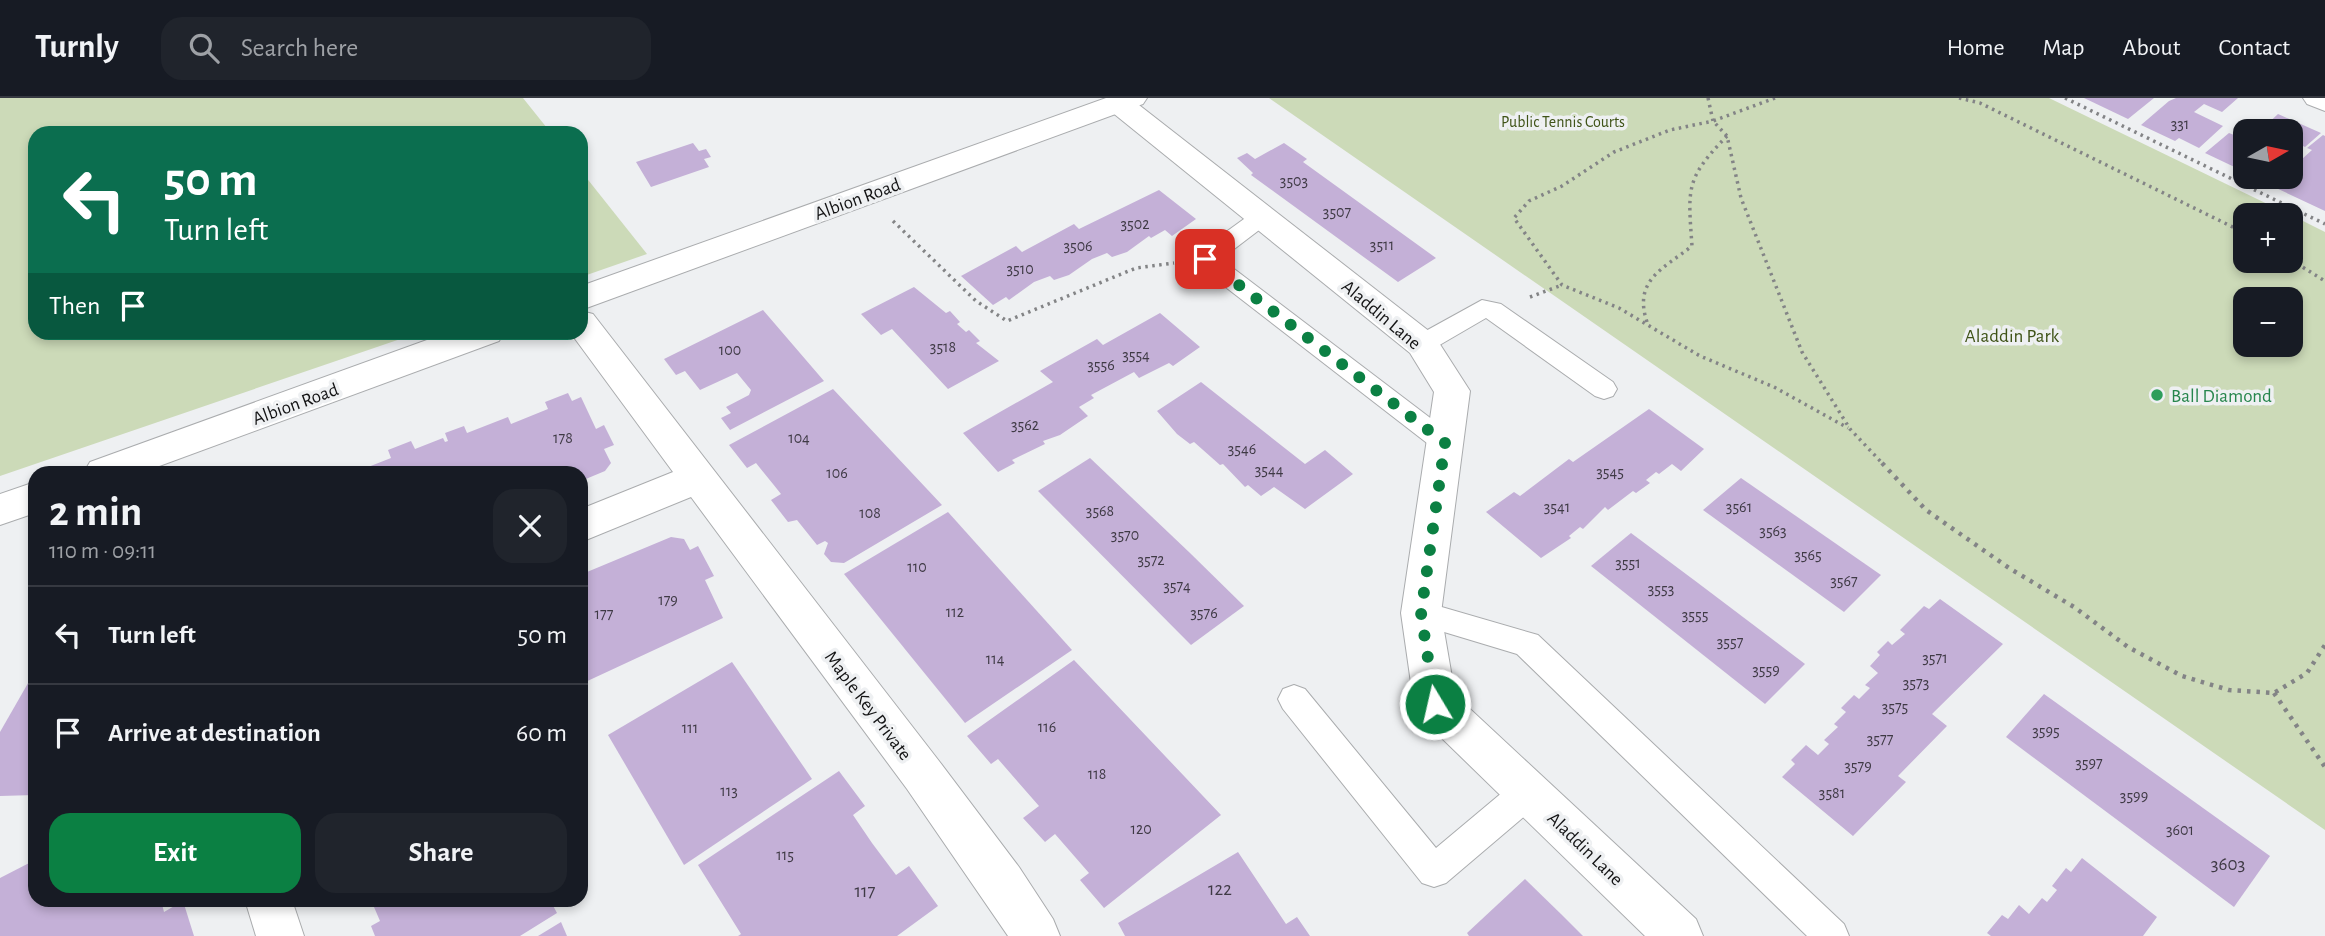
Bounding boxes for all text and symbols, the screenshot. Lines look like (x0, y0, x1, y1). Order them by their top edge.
search box (161, 17, 651, 80)
icon: search (185, 29, 223, 67)
text: Turnly (35, 31, 119, 64)
text: Search here (241, 35, 358, 61)
text: Home (1947, 36, 2005, 60)
text: Map (2043, 36, 2085, 60)
text: About (2123, 36, 2180, 60)
text: Contact (2218, 36, 2290, 60)
park label: Public Tennis Courts (1501, 114, 1625, 130)
house number: 331 (2171, 116, 2189, 132)
north arrow (2233, 119, 2303, 189)
map controls (2233, 119, 2303, 357)
icon: left (49, 154, 140, 245)
text: 50 m (164, 156, 258, 205)
house number: 3503 (1280, 173, 1308, 189)
street label: Albion Road (812, 175, 903, 224)
button: + (2233, 203, 2303, 273)
house number: 3507 (1323, 204, 1352, 220)
text: Turn left (164, 214, 268, 246)
house number: 3502 (1120, 216, 1150, 232)
pin (1175, 229, 1235, 289)
house number: 3511 (1370, 237, 1394, 253)
house number: 3506 (1063, 238, 1093, 254)
icon: arrive (1186, 240, 1224, 278)
house number: 3510 (1006, 261, 1034, 277)
street label: Aladdin Lane (1338, 277, 1424, 354)
icon: arrive (114, 287, 152, 325)
button: − (2233, 287, 2303, 357)
text: Then (49, 293, 100, 319)
park label: Aladdin Park (1965, 327, 2060, 346)
house number: 3518 (930, 339, 956, 355)
house number: 100 (719, 342, 741, 358)
house number: 3554 (1122, 347, 1150, 363)
house number: 3556 (1087, 357, 1115, 373)
street label: Albion Road (250, 380, 341, 429)
marker: Ball Diamond (2149, 387, 2165, 403)
place label: Ball Diamond (2171, 387, 2272, 406)
house number: 3562 (1011, 417, 1039, 433)
house number: 178 (553, 430, 573, 446)
house number: 104 (788, 430, 810, 446)
house number: 3546 (1228, 441, 1256, 457)
house number: 3544 (1255, 462, 1284, 478)
house number: 3545 (1596, 464, 1624, 480)
house number: 106 (826, 465, 848, 481)
button: close (493, 489, 567, 563)
text: 2 min (49, 491, 142, 533)
house number: 3541 (1544, 499, 1570, 515)
house number: 3561 (1726, 499, 1752, 515)
house number: 3568 (1086, 503, 1114, 519)
house number: 108 (859, 505, 881, 521)
house number: 3563 (1759, 523, 1787, 539)
house number: 3570 (1111, 527, 1139, 543)
text: 110 m · 09:11 (49, 540, 156, 563)
house number: 3565 (1794, 547, 1822, 563)
house number: 3572 (1137, 552, 1165, 568)
house number: 3551 (1615, 555, 1641, 571)
house number: 110 (907, 559, 927, 575)
house number: 3567 (1830, 573, 1858, 589)
house number: 3574 (1163, 578, 1191, 594)
house number: 3553 (1648, 581, 1674, 597)
house number: 179 (658, 592, 678, 608)
house number: 112 (946, 604, 964, 620)
house number: 3576 (1190, 605, 1218, 621)
house number: 177 (595, 606, 614, 622)
house number: 3555 (1682, 607, 1708, 623)
icon: left (49, 616, 87, 654)
text: Turn left (108, 622, 196, 648)
text: 50 m (517, 622, 567, 648)
house number: 3557 (1717, 634, 1744, 650)
street label: Maple Key Private (821, 648, 915, 764)
house number: 3571 (1922, 650, 1948, 666)
house number: 114 (986, 651, 1005, 667)
house number: 3559 (1752, 662, 1780, 678)
position arrow (1398, 667, 1472, 741)
house number: 3573 (1903, 675, 1929, 691)
house number: 3575 (1882, 699, 1908, 715)
icon: arrive (49, 714, 87, 752)
house number: 116 (1038, 719, 1056, 735)
text: Arrive at destination (108, 720, 321, 746)
text: 60 m (516, 720, 567, 746)
house number: 111 (682, 720, 698, 736)
house number: 3595 (2032, 723, 2060, 739)
house number: 3577 (1867, 731, 1894, 747)
house number: 3597 (2075, 755, 2103, 771)
house number: 3579 (1844, 758, 1872, 774)
house number: 118 (1088, 766, 1106, 782)
house number: 113 (720, 783, 738, 799)
house number: 3581 (1819, 785, 1845, 801)
house number: 3599 (2120, 788, 2148, 804)
street label: Aladdin Lane (1544, 809, 1626, 890)
button: Exit (49, 813, 301, 893)
button: Share (315, 813, 567, 893)
house number: 120 (1130, 821, 1152, 837)
house number: 3601 (2166, 822, 2194, 838)
house number: 115 (776, 847, 794, 863)
house number: 3603 (2211, 855, 2245, 874)
house number: 122 (1208, 880, 1232, 899)
house number: 117 (855, 882, 876, 901)

